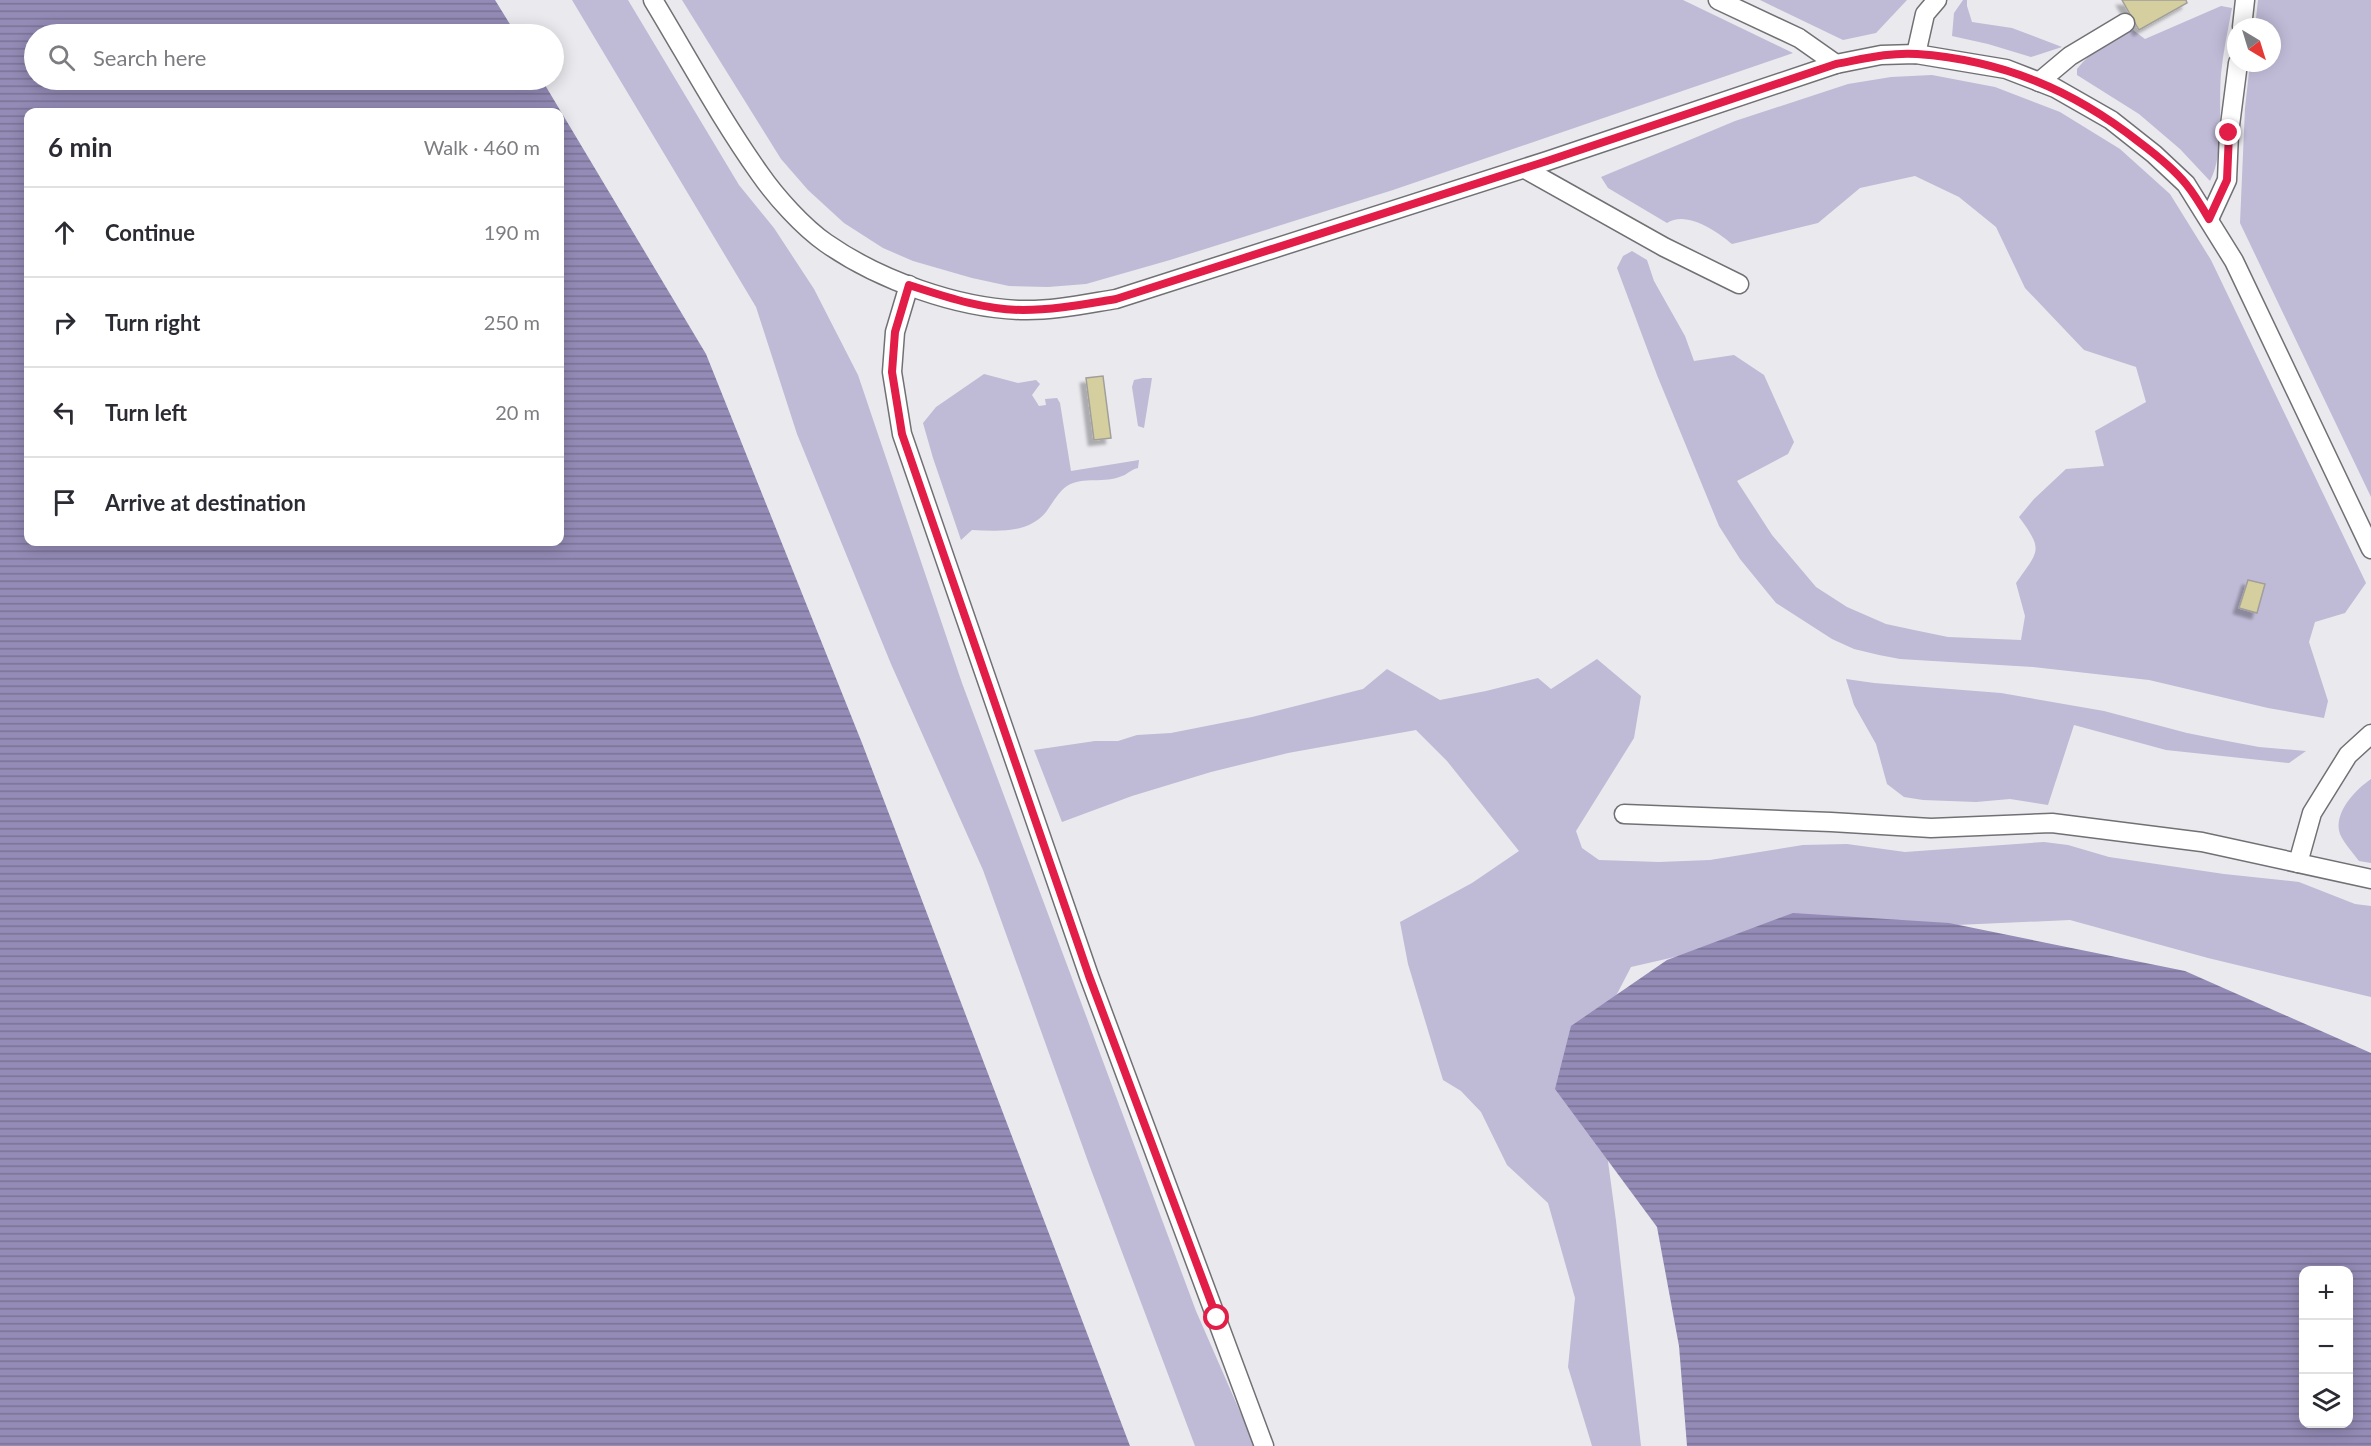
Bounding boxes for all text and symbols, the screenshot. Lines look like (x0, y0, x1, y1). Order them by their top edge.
north arrow (2227, 18, 2281, 72)
search box (24, 24, 564, 90)
icon: search (45, 41, 78, 74)
text: Search here (93, 44, 206, 71)
route end (2215, 119, 2241, 145)
text: 6 min (48, 131, 112, 163)
text: Walk · 460 m (424, 135, 540, 159)
icon: ahead (48, 216, 81, 249)
text: Continue (105, 219, 195, 246)
text: 190 m (484, 220, 540, 244)
icon: right (48, 306, 81, 339)
text: Turn right (105, 309, 200, 336)
text: 250 m (484, 310, 540, 334)
icon: left (48, 396, 81, 429)
text: Turn left (105, 399, 187, 426)
text: 20 m (495, 400, 540, 424)
icon: arrive (48, 486, 81, 519)
text: Arrive at destination (105, 489, 306, 516)
map controls (2299, 1266, 2353, 1428)
button: + (2299, 1266, 2353, 1320)
route start (1203, 1304, 1229, 1330)
button: − (2299, 1320, 2353, 1374)
button: layers (2299, 1374, 2353, 1428)

